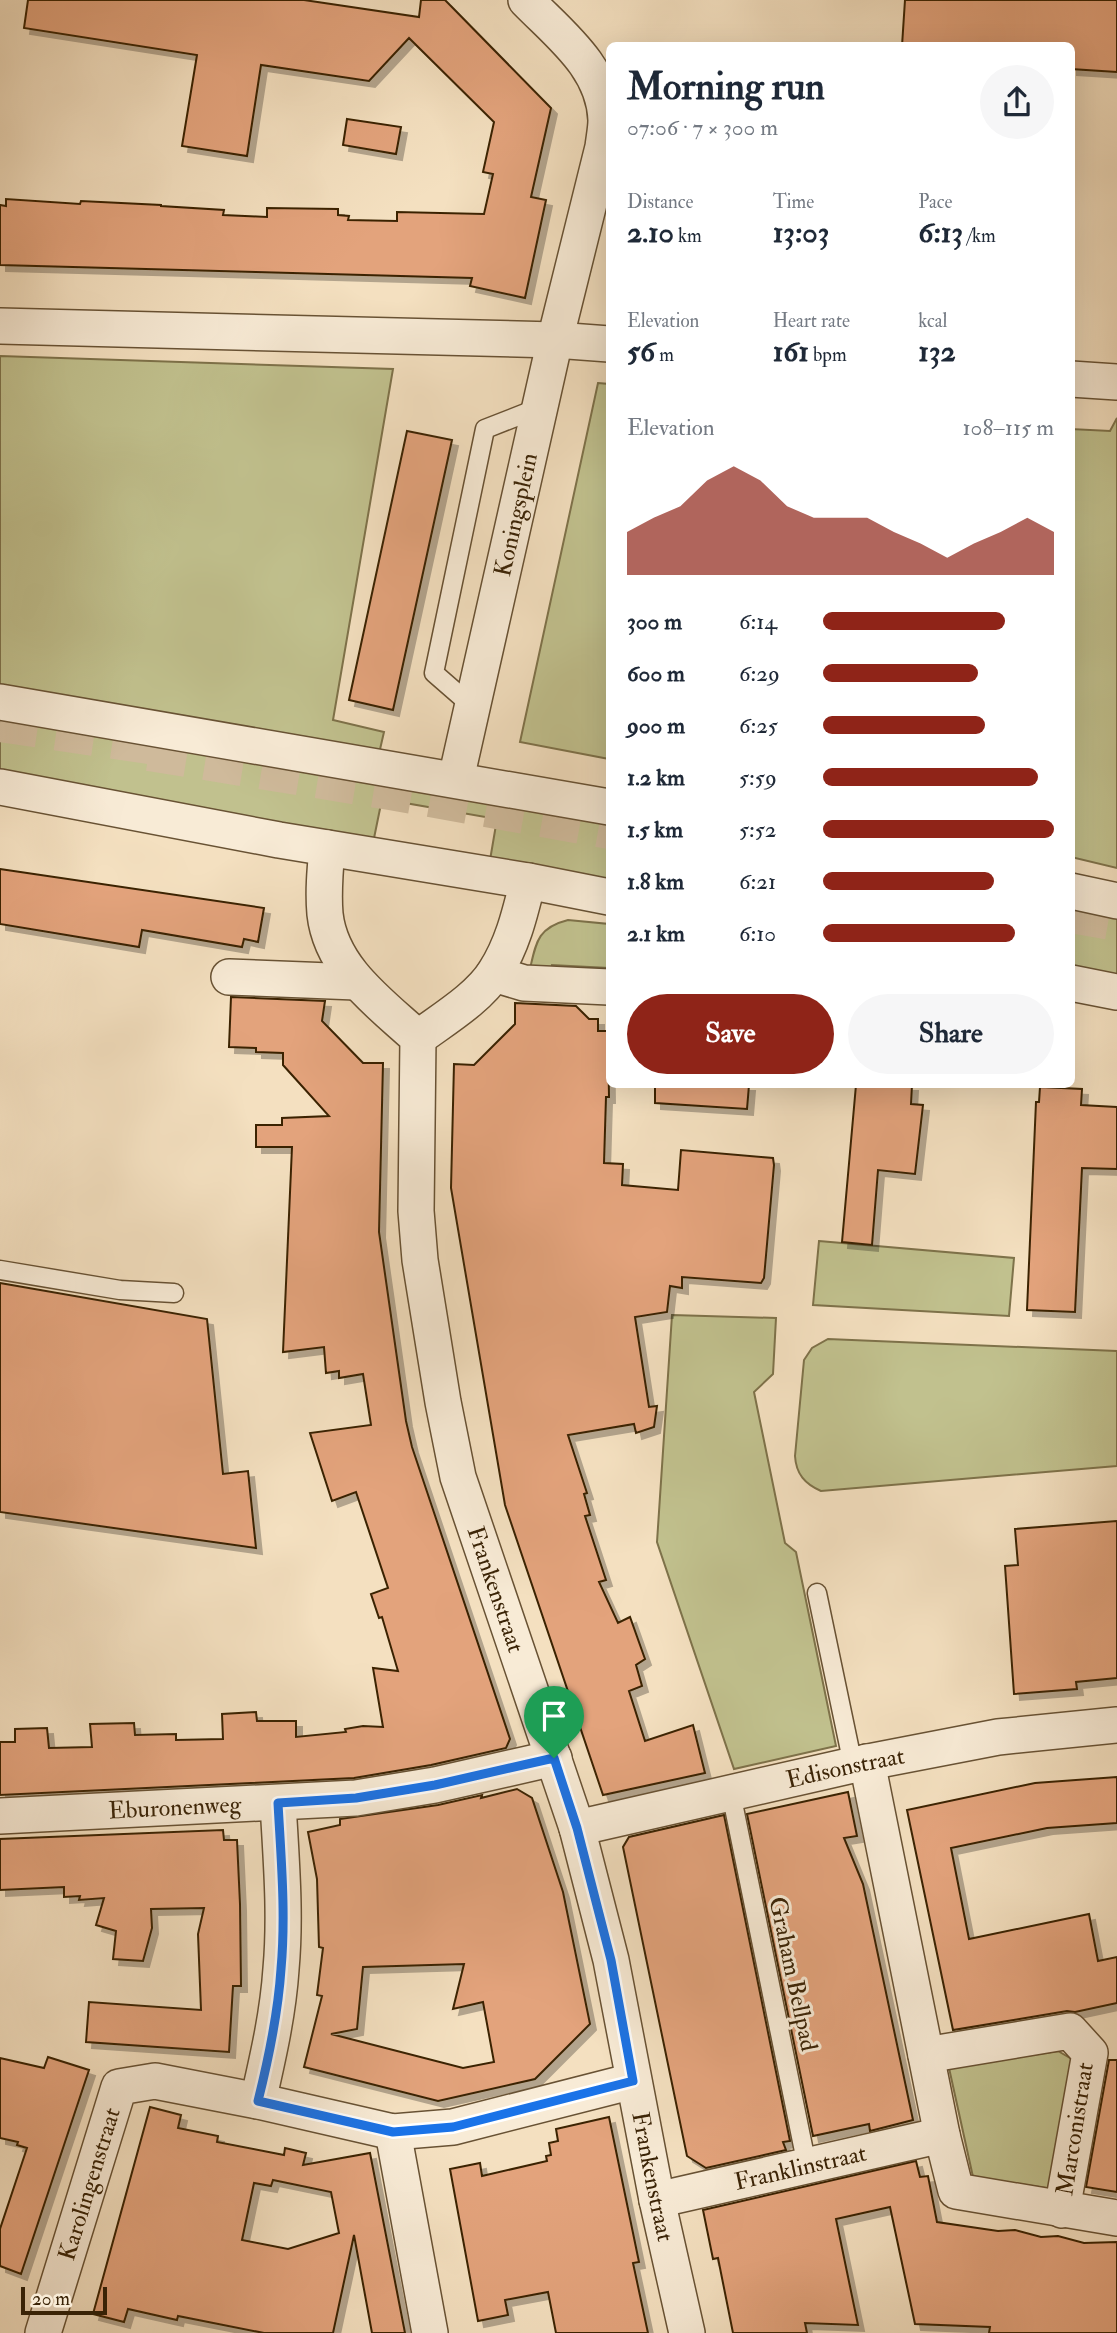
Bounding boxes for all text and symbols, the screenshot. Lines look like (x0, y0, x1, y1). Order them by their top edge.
text: Morning run (627, 63, 825, 111)
button: share (980, 65, 1054, 139)
text: 07:06 · 7 × 300 m (627, 113, 778, 142)
text: Distance (627, 190, 693, 214)
text: Time (773, 190, 814, 214)
text: Pace (918, 190, 952, 214)
text: 2.10 (627, 214, 674, 251)
text: 13:03 (773, 214, 829, 251)
text: 6:13 (918, 214, 963, 251)
text: km (674, 224, 702, 248)
text: /km (963, 224, 996, 248)
text: Elevation (627, 309, 699, 333)
text: Heart rate (773, 309, 850, 333)
text: kcal (918, 309, 947, 333)
text: 56 (627, 333, 655, 370)
text: 161 (773, 333, 809, 370)
text: 132 (918, 333, 956, 370)
text: m (655, 343, 674, 367)
text: bpm (809, 343, 847, 367)
text: Elevation (627, 413, 715, 442)
text: 108–115 m (963, 413, 1054, 442)
street label: Koningsplein (487, 450, 545, 579)
text: 300 m (627, 607, 682, 636)
text: 6:14 (739, 607, 777, 636)
text: 600 m (627, 659, 685, 688)
text: 6:29 (739, 659, 780, 688)
text: 900 m (627, 711, 685, 740)
text: 6:25 (739, 711, 778, 740)
text: 1.2 km (627, 763, 685, 792)
text: 5:59 (739, 763, 777, 792)
text: 1.5 km (627, 815, 683, 844)
text: 5:52 (739, 815, 776, 844)
text: 1.8 km (627, 867, 684, 896)
text: 6:21 (739, 867, 776, 896)
text: 2.1 km (627, 919, 685, 948)
text: 6:10 (739, 919, 776, 948)
button: Save (627, 994, 834, 1074)
button: Share (848, 994, 1054, 1074)
street label: Frankenstraat (460, 1522, 532, 1657)
pin (524, 1686, 584, 1758)
icon: arrive (535, 1697, 573, 1735)
street label: Edisonstraat (783, 1740, 907, 1795)
street label: Eburonenweg (108, 1788, 243, 1826)
street label: Graham Bellpad (762, 1894, 825, 2054)
street label: Marconistraat (1049, 2060, 1101, 2198)
street label: Karolingenstraat (51, 2103, 127, 2264)
street label: Frankenstraat (625, 2109, 681, 2245)
street label: Franklinstraat (731, 2137, 870, 2197)
scale bar (21, 2284, 107, 2316)
text: 20 m (32, 2287, 70, 2311)

